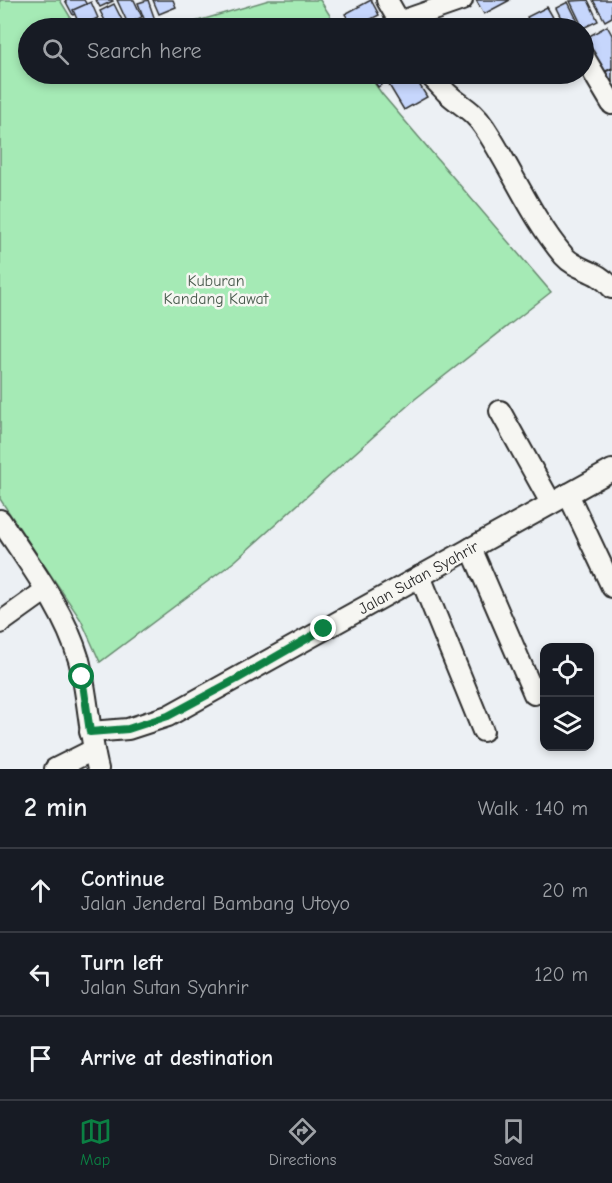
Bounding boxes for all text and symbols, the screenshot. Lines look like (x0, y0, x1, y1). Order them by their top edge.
search box (18, 18, 594, 84)
icon: search (39, 35, 72, 68)
text: Search here (87, 38, 202, 64)
park label: Kuburan Kandang Kawat (164, 272, 269, 308)
street label: Jalan Sutan Syahrir (356, 537, 482, 618)
route end (310, 615, 336, 641)
map controls (540, 643, 594, 751)
button: locate (540, 643, 594, 697)
route start (68, 663, 94, 689)
button: layers (540, 697, 594, 751)
text: 2 min (24, 793, 87, 823)
text: Walk · 140 m (478, 797, 588, 820)
text: Continue (81, 866, 164, 892)
icon: ahead (24, 874, 57, 907)
text: 20 m (542, 879, 588, 902)
text: Jalan Jenderal Bambang Utoyo (81, 892, 350, 915)
text: Turn left (81, 950, 163, 976)
icon: left (24, 958, 57, 991)
text: 120 m (534, 963, 588, 986)
text: Jalan Sutan Syahrir (81, 976, 249, 999)
icon: arrive (24, 1042, 57, 1075)
text: Arrive at destination (81, 1045, 273, 1071)
tab: Map (79, 1115, 112, 1169)
tab: Directions (269, 1115, 336, 1169)
tab: Saved (493, 1115, 533, 1169)

